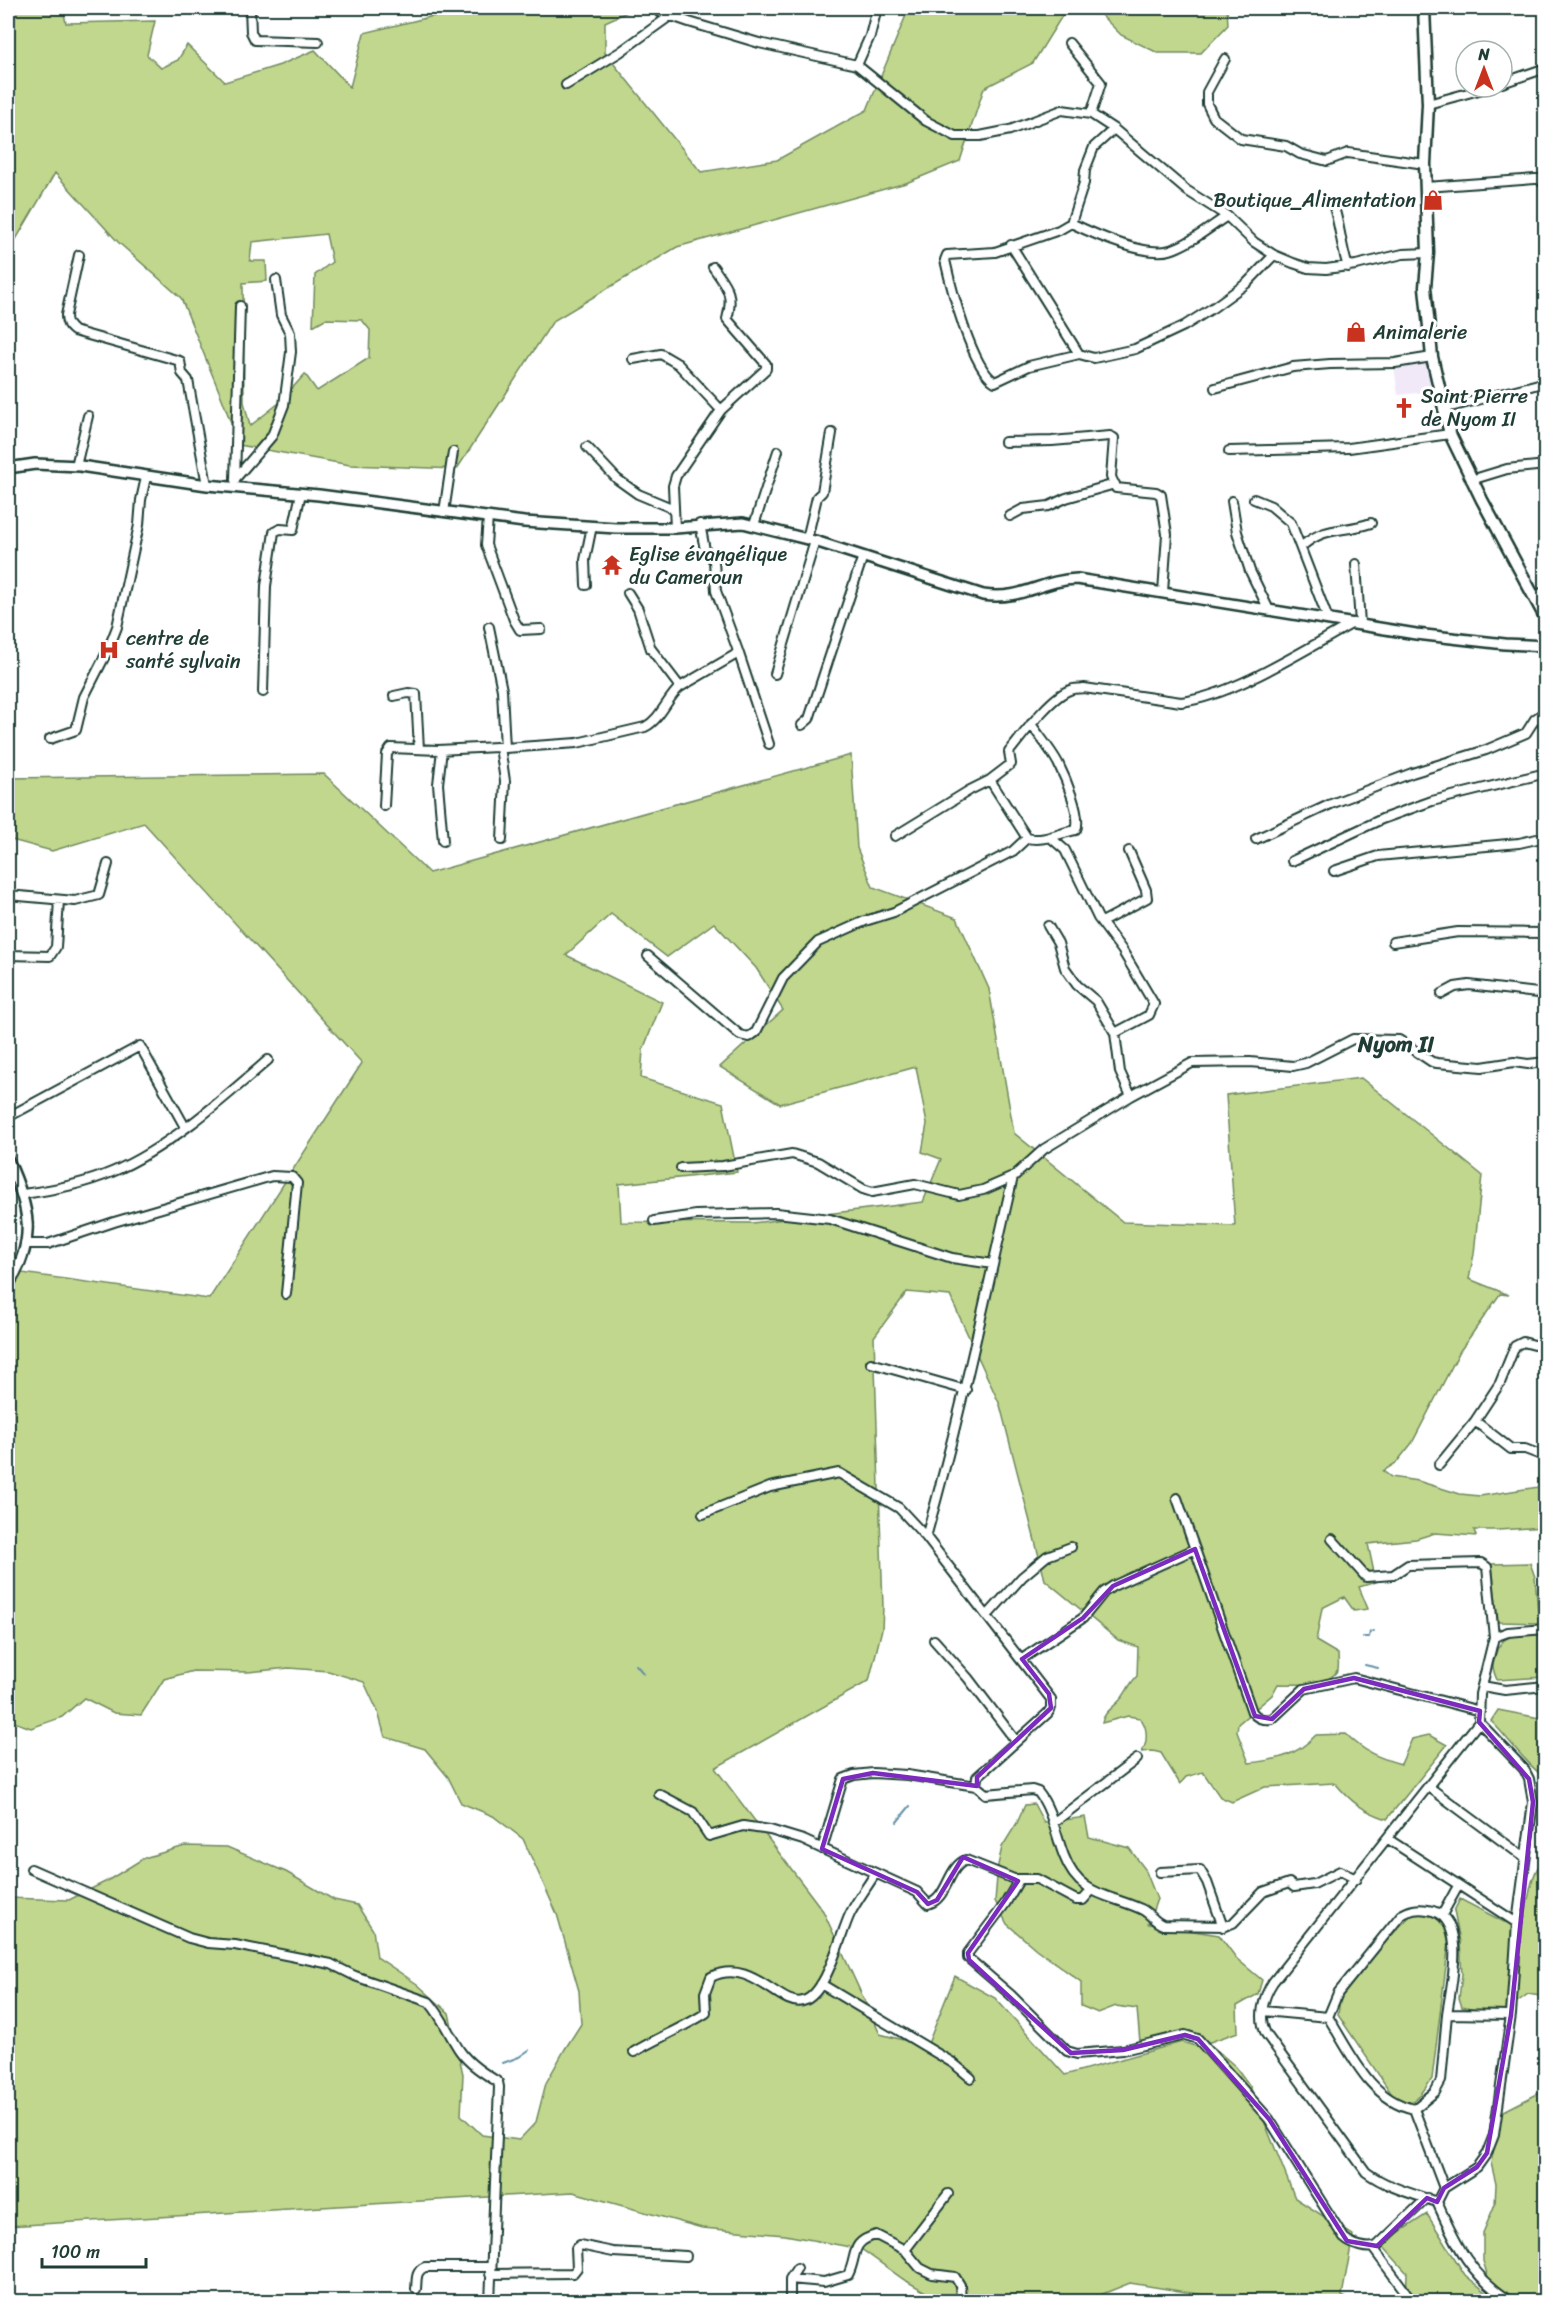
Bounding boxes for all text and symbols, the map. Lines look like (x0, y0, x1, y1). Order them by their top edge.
north arrow (1454, 39, 1514, 99)
text: N (1477, 40, 1490, 69)
place label: Boutique_Alimentation (1213, 183, 1416, 218)
shop icon: Boutique_Alimentation (1421, 188, 1445, 212)
place label: Animalerie (1372, 315, 1467, 350)
shop icon: Animalerie (1344, 320, 1368, 344)
place label: Saint Pierre de Nyom II (1421, 379, 1528, 437)
church icon: Saint Pierre de Nyom II (1392, 396, 1416, 420)
place label: Eglise évangélique du Cameroun (629, 537, 788, 595)
temple icon: Eglise évangélique du Cameroun (600, 553, 624, 577)
place label: centre de santé sylvain (125, 621, 241, 679)
hospital icon: centre de santé sylvain (97, 638, 121, 662)
district label: Nyom II (1357, 1025, 1434, 1064)
scale bar (42, 2231, 146, 2269)
text: 100 m (51, 2236, 100, 2268)

